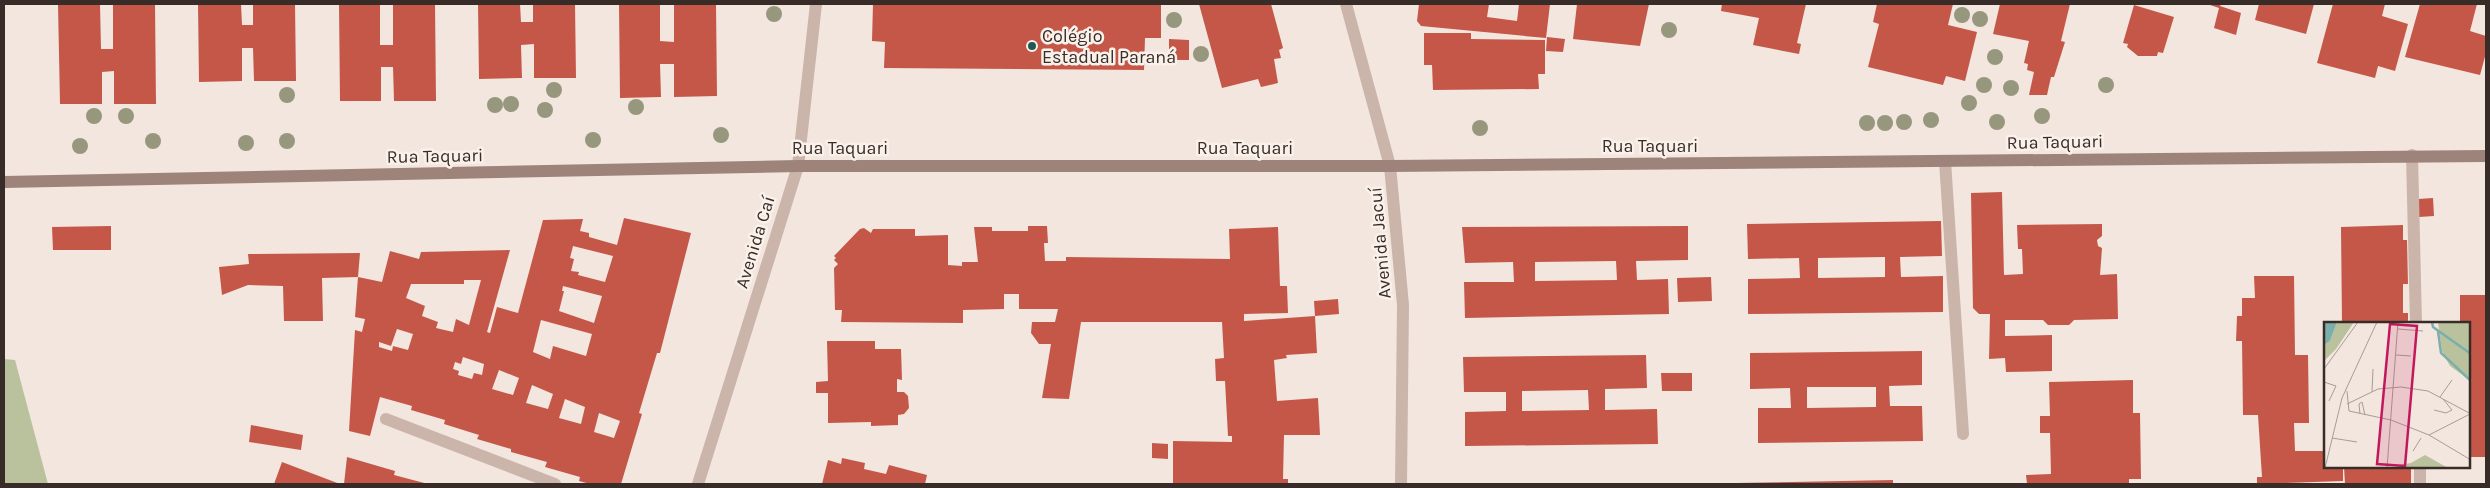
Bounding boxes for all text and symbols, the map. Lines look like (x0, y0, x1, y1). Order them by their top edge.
place label: Colégio Estadual Paraná (1042, 25, 1176, 68)
marker: Colégio Estadual Paraná (1026, 40, 1038, 52)
street label: Rua Taquari (2006, 130, 2104, 154)
street label: Rua Taquari (1602, 135, 1698, 157)
street label: Rua Taquari (792, 137, 888, 159)
street label: Rua Taquari (1197, 137, 1293, 159)
street label: Rua Taquari (386, 144, 484, 168)
street label: Avenida Jacuí (1364, 186, 1396, 300)
street label: Avenida Caí (731, 192, 780, 291)
inset map (2324, 322, 2470, 468)

